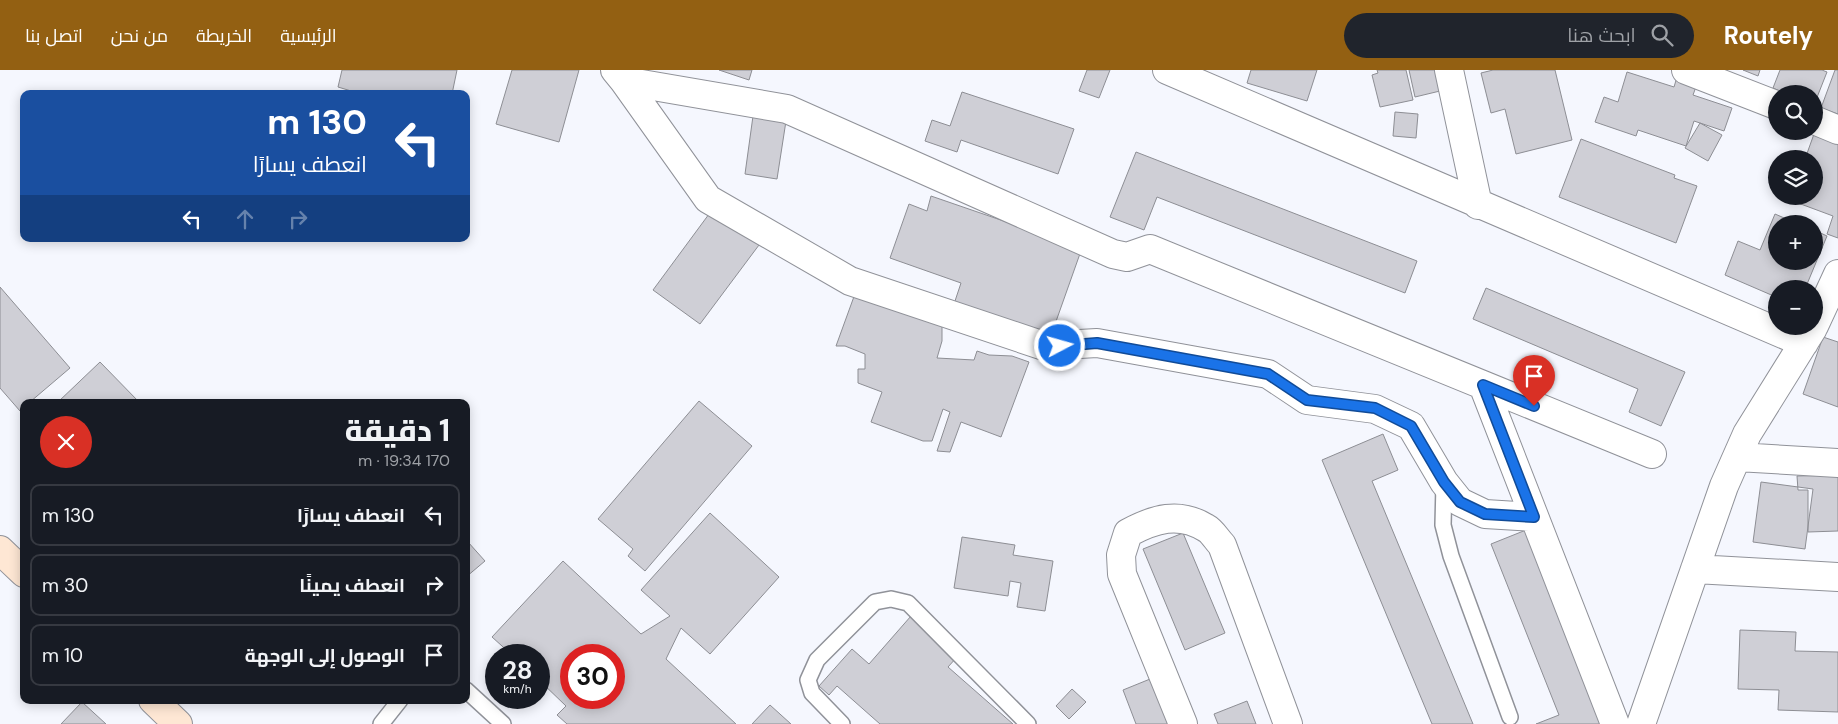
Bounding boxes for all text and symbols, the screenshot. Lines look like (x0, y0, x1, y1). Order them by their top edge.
search box (1344, 13, 1694, 58)
text: Routely (1724, 20, 1813, 51)
icon: search (1648, 21, 1676, 49)
text: ابحث هنا (1567, 23, 1636, 48)
text: اتصل بنا (25, 24, 83, 48)
text: من نحن (111, 24, 168, 48)
text: الخريطة (196, 24, 252, 48)
text: الرئيسية (280, 24, 337, 48)
map controls (1768, 85, 1823, 335)
button: search (1768, 85, 1823, 140)
text: 130 m (267, 99, 367, 145)
icon: left (385, 110, 450, 175)
text: انعطف يسارًا (253, 150, 367, 179)
button: layers (1768, 150, 1823, 205)
icon: left (178, 205, 206, 233)
icon: ahead (231, 205, 259, 233)
icon: right (284, 205, 312, 233)
button: + (1768, 215, 1823, 270)
button: − (1768, 280, 1823, 335)
position arrow (1033, 319, 1085, 371)
pin (1513, 355, 1555, 406)
icon: arrive (1520, 362, 1548, 390)
text: 1 دقيقة (345, 411, 450, 450)
button: close (40, 416, 92, 468)
text: 170 m · 19:34 (358, 450, 450, 471)
icon: left (420, 501, 448, 529)
text: 130 m (42, 503, 94, 528)
text: انعطف يسارًا (297, 503, 405, 528)
icon: right (420, 571, 448, 599)
text: 30 m (42, 573, 88, 598)
text: انعطف يمينًا (299, 573, 405, 598)
icon: arrive (420, 641, 448, 669)
text: 10 m (42, 643, 83, 668)
text: الوصول إلى الوجهة (245, 643, 405, 668)
speed limit sign: 30 (560, 644, 625, 709)
text: 28 (502, 654, 533, 687)
text: km/h (503, 681, 532, 697)

